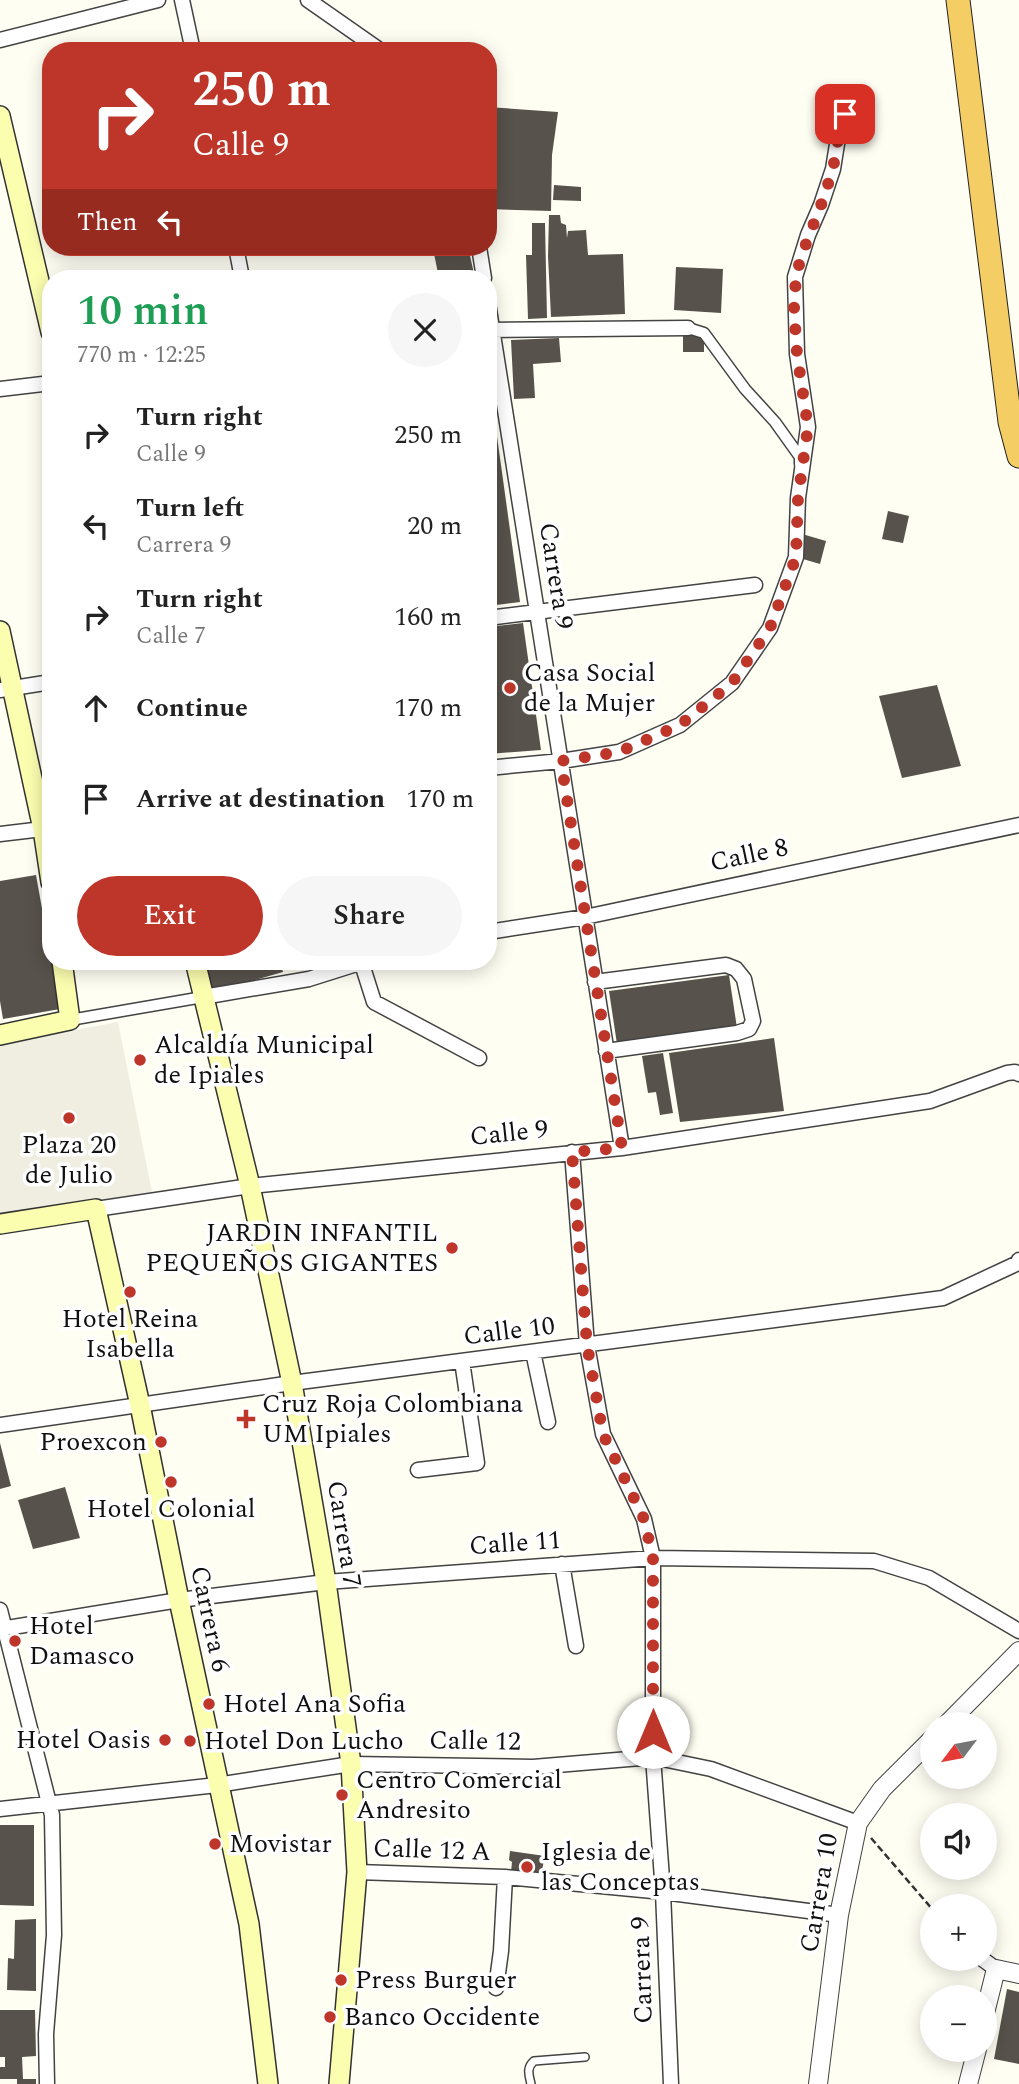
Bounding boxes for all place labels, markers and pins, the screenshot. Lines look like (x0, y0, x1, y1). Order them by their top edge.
pin (815, 84, 875, 144)
place label: Casa Social de la Mujer (524, 653, 655, 723)
marker: Casa Social de la Mujer (502, 680, 518, 696)
place label: Alcaldía Municipal de Ipiales (154, 1025, 374, 1095)
marker: Alcaldía Municipal de Ipiales (132, 1052, 148, 1068)
marker: Plaza 20 de Julio (61, 1110, 77, 1126)
place label: Plaza 20 de Julio (22, 1125, 116, 1195)
place label: JARDIN INFANTIL PEQUEÑOS GIGANTES (146, 1213, 438, 1283)
marker: JARDIN INFANTIL PEQUEÑOS GIGANTES (444, 1240, 460, 1256)
marker: Hotel Reina Isabella (122, 1284, 138, 1300)
place label: Hotel Reina Isabella (62, 1299, 199, 1369)
place label: Cruz Roja Colombiana UM Ipiales (262, 1384, 524, 1454)
marker: Cruz Roja Colombiana UM Ipiales (236, 1409, 256, 1429)
place label: Proexcon (40, 1422, 147, 1462)
marker: Proexcon (153, 1434, 169, 1450)
marker: Hotel Colonial (163, 1474, 179, 1490)
place label: Hotel Colonial (86, 1489, 256, 1529)
place label: Hotel Damasco (29, 1606, 135, 1676)
marker: Hotel Damasco (7, 1633, 23, 1649)
place label: Hotel Ana Sofia (223, 1684, 406, 1724)
marker: Hotel Ana Sofia (201, 1696, 217, 1712)
place label: Hotel Oasis (16, 1720, 151, 1760)
place label: Hotel Don Lucho (204, 1721, 404, 1761)
marker: Hotel Oasis (157, 1732, 173, 1748)
marker: Hotel Don Lucho (182, 1733, 198, 1749)
place label: Centro Comercial Andresito (356, 1760, 562, 1830)
marker: Centro Comercial Andresito (334, 1787, 350, 1803)
place label: Movistar (229, 1824, 332, 1864)
place label: Iglesia de las Conceptas (541, 1832, 700, 1902)
marker: Movistar (207, 1836, 223, 1852)
marker: Iglesia de las Conceptas (519, 1859, 535, 1875)
place label: Press Burguer (355, 1960, 517, 2000)
marker: Press Burguer (333, 1972, 349, 1988)
place label: Banco Occidente (344, 1997, 540, 2037)
marker: Banco Occidente (322, 2009, 338, 2025)

